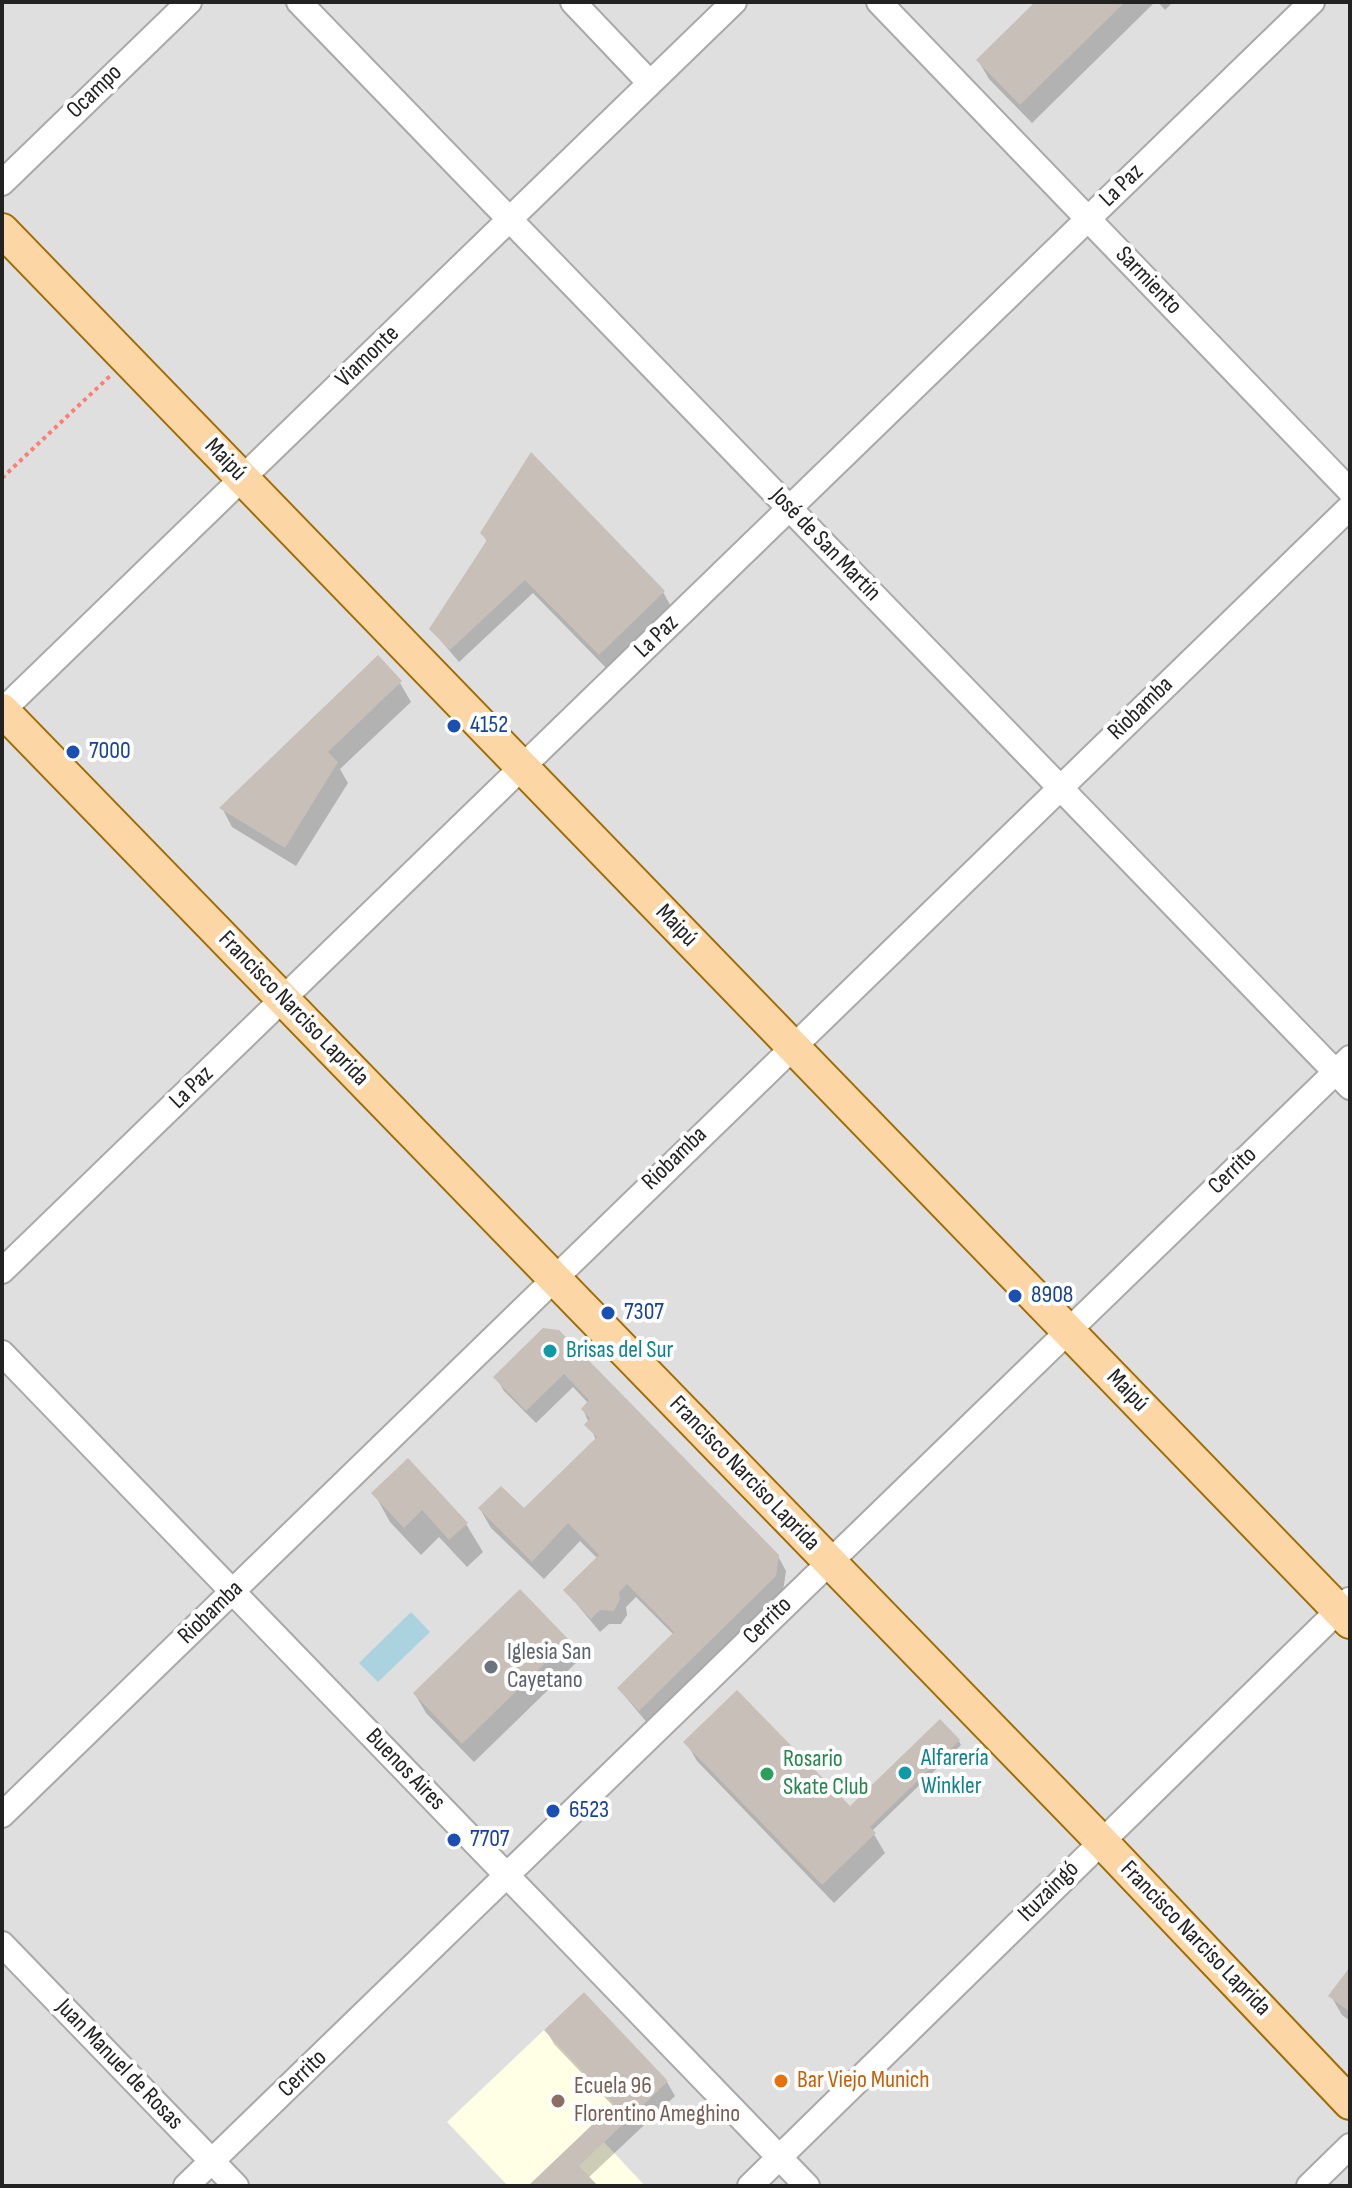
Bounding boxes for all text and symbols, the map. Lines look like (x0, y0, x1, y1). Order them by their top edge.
street label: Ocampo (61, 59, 129, 125)
street label: La Paz (1094, 158, 1150, 214)
street label: Sarmiento (1109, 241, 1187, 321)
street label: Viamonte (330, 320, 406, 394)
street label: Maipú (198, 433, 252, 487)
street label: José de San Martín (764, 482, 886, 608)
street label: La Paz (629, 609, 685, 665)
street label: Riobamba (1102, 671, 1180, 747)
place label: 4152 (470, 712, 508, 740)
marker: 4152 (445, 717, 463, 735)
place label: 7000 (89, 738, 131, 766)
marker: 7000 (64, 743, 82, 761)
street label: Maipú (649, 899, 703, 953)
street label: Francisco Narciso Laprida (212, 926, 374, 1092)
street label: La Paz (164, 1060, 220, 1116)
street label: Riobamba (636, 1121, 714, 1197)
street label: Cerrito (1203, 1141, 1263, 1201)
place label: 8908 (1031, 1282, 1073, 1310)
marker: 8908 (1006, 1287, 1024, 1305)
place label: 7307 (624, 1299, 664, 1327)
marker: 7307 (599, 1304, 617, 1322)
place label: Brisas del Sur (566, 1337, 673, 1365)
marker: Brisas del Sur (541, 1342, 559, 1360)
street label: Maipú (1100, 1364, 1154, 1418)
street label: Francisco Narciso Laprida (663, 1391, 825, 1557)
street label: Riobamba (172, 1575, 250, 1651)
street label: Cerrito (738, 1591, 798, 1651)
place label: Iglesia San Cayetano (507, 1639, 591, 1695)
marker: Iglesia San Cayetano (482, 1658, 500, 1676)
street label: Buenos Aires (359, 1723, 451, 1817)
place label: Alfarería Winkler (921, 1745, 989, 1801)
place label: Rosario Skate Club (783, 1746, 868, 1802)
marker: Alfarería Winkler (896, 1764, 914, 1782)
marker: Rosario Skate Club (758, 1765, 776, 1783)
place label: 6523 (569, 1797, 609, 1825)
marker: 6523 (544, 1802, 562, 1820)
place label: 7707 (470, 1826, 509, 1854)
marker: 7707 (445, 1831, 463, 1849)
street label: Ituzaingó (1013, 1856, 1085, 1928)
street label: Francisco Narciso Laprida (1114, 1856, 1276, 2022)
street label: Juan Manuel de Rosas (49, 1994, 189, 2136)
street label: Cerrito (273, 2044, 333, 2104)
place label: Bar Viejo Munich (797, 2067, 930, 2095)
marker: Bar Viejo Munich (772, 2072, 790, 2090)
place label: Ecuela 96 Florentino Ameghino (574, 2073, 740, 2129)
marker: Ecuela 96 Florentino Ameghino (549, 2092, 567, 2110)

